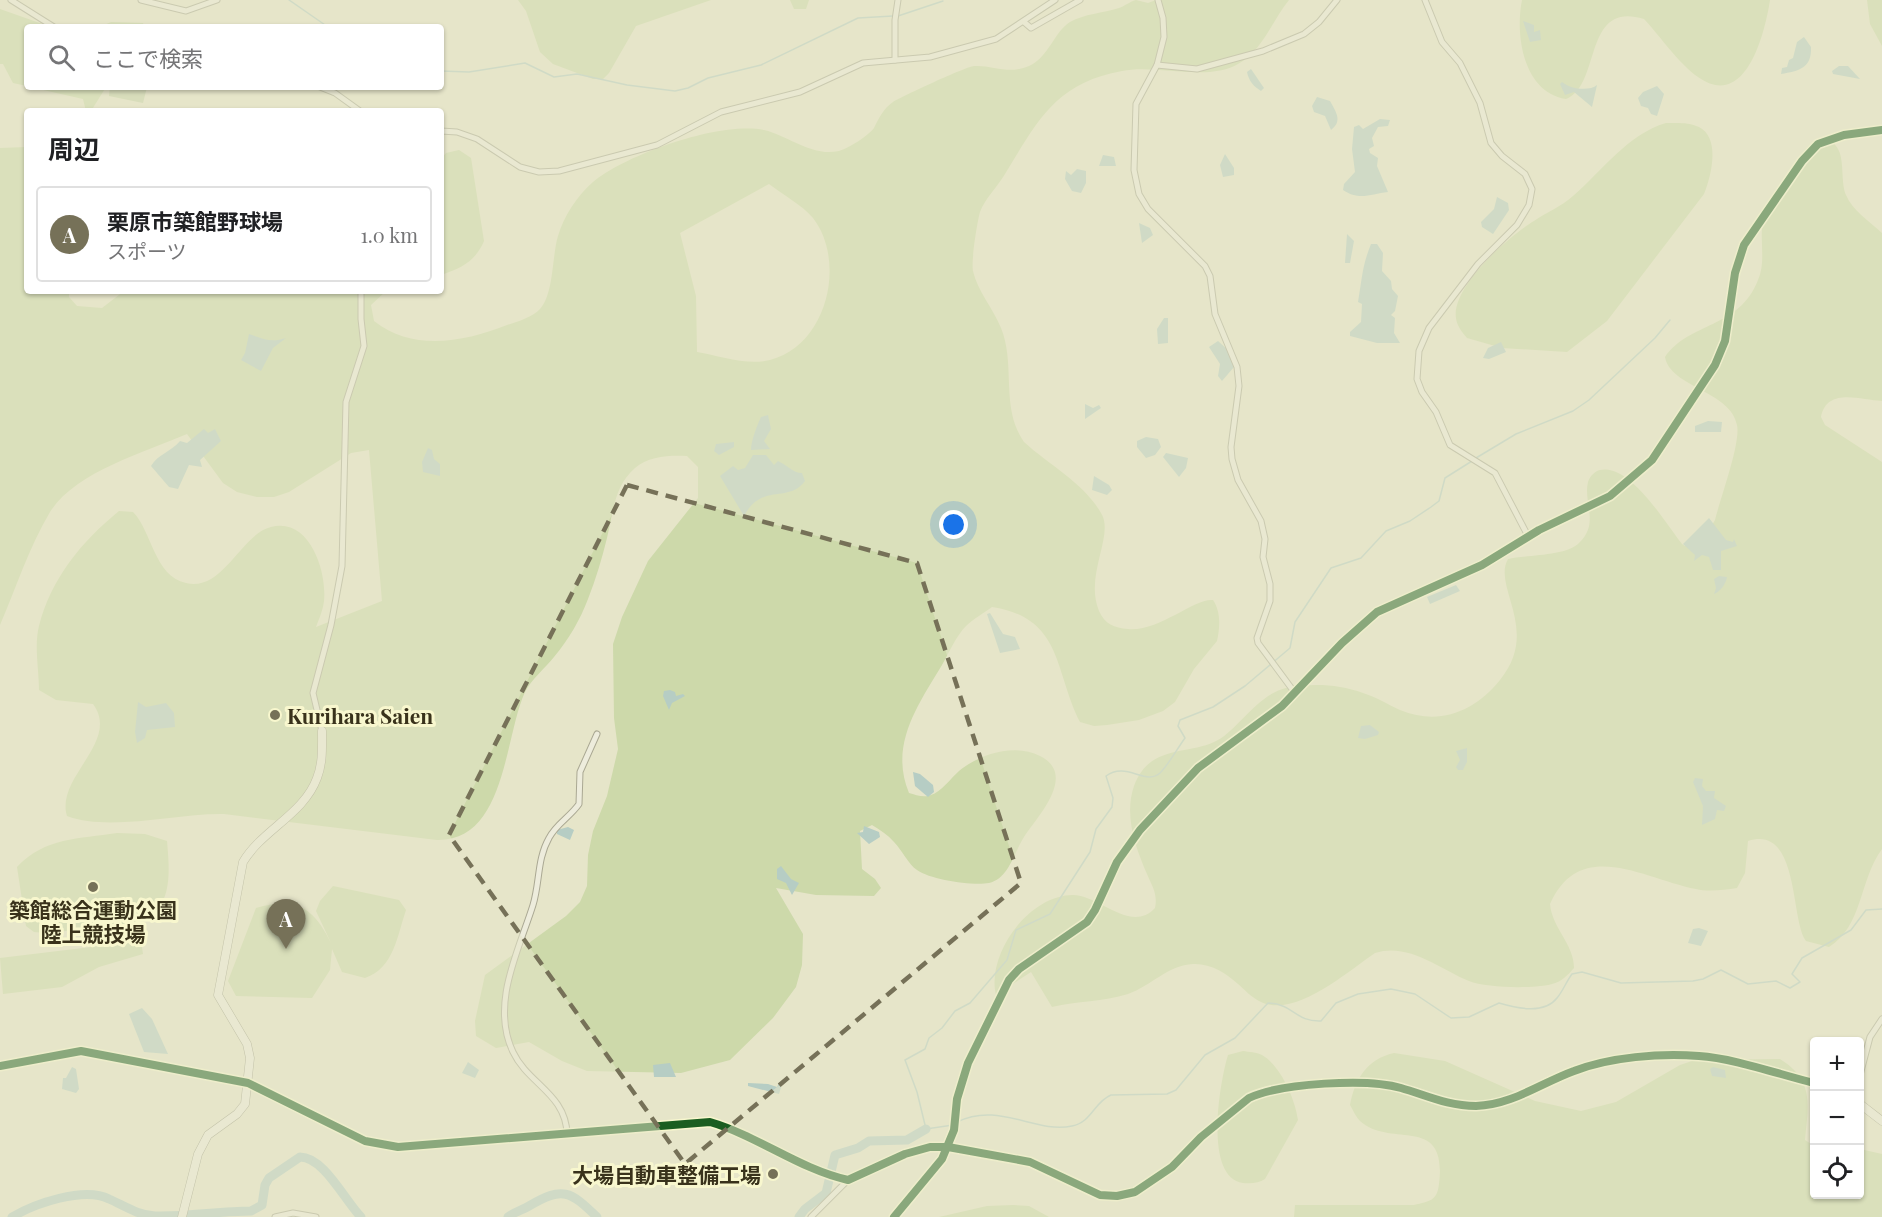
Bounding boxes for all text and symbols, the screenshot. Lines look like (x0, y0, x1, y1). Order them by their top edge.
search box (24, 24, 444, 90)
icon: search (45, 41, 78, 74)
text: ここで検索 (93, 43, 203, 73)
text: 周辺 (48, 131, 100, 166)
text: 栗原市築館野球場 (107, 206, 283, 236)
text: A (63, 221, 76, 248)
text: 1.0 km (360, 221, 418, 248)
text: スポーツ (107, 237, 187, 264)
your location (939, 510, 968, 539)
place label: Kurihara Saien (287, 701, 433, 729)
marker: Kurihara Saien (268, 708, 282, 722)
marker: 築館総合運動公園 陸上競技場 (86, 880, 100, 894)
place label: 築館総合運動公園 陸上競技場 (9, 895, 177, 947)
pin: A (266, 900, 306, 949)
map controls (1810, 1037, 1864, 1199)
button: + (1810, 1037, 1864, 1091)
button: − (1810, 1091, 1864, 1145)
button: locate (1810, 1145, 1864, 1199)
place label: 大場自動車整備工場 (572, 1160, 761, 1188)
marker: 大場自動車整備工場 (766, 1167, 780, 1181)

